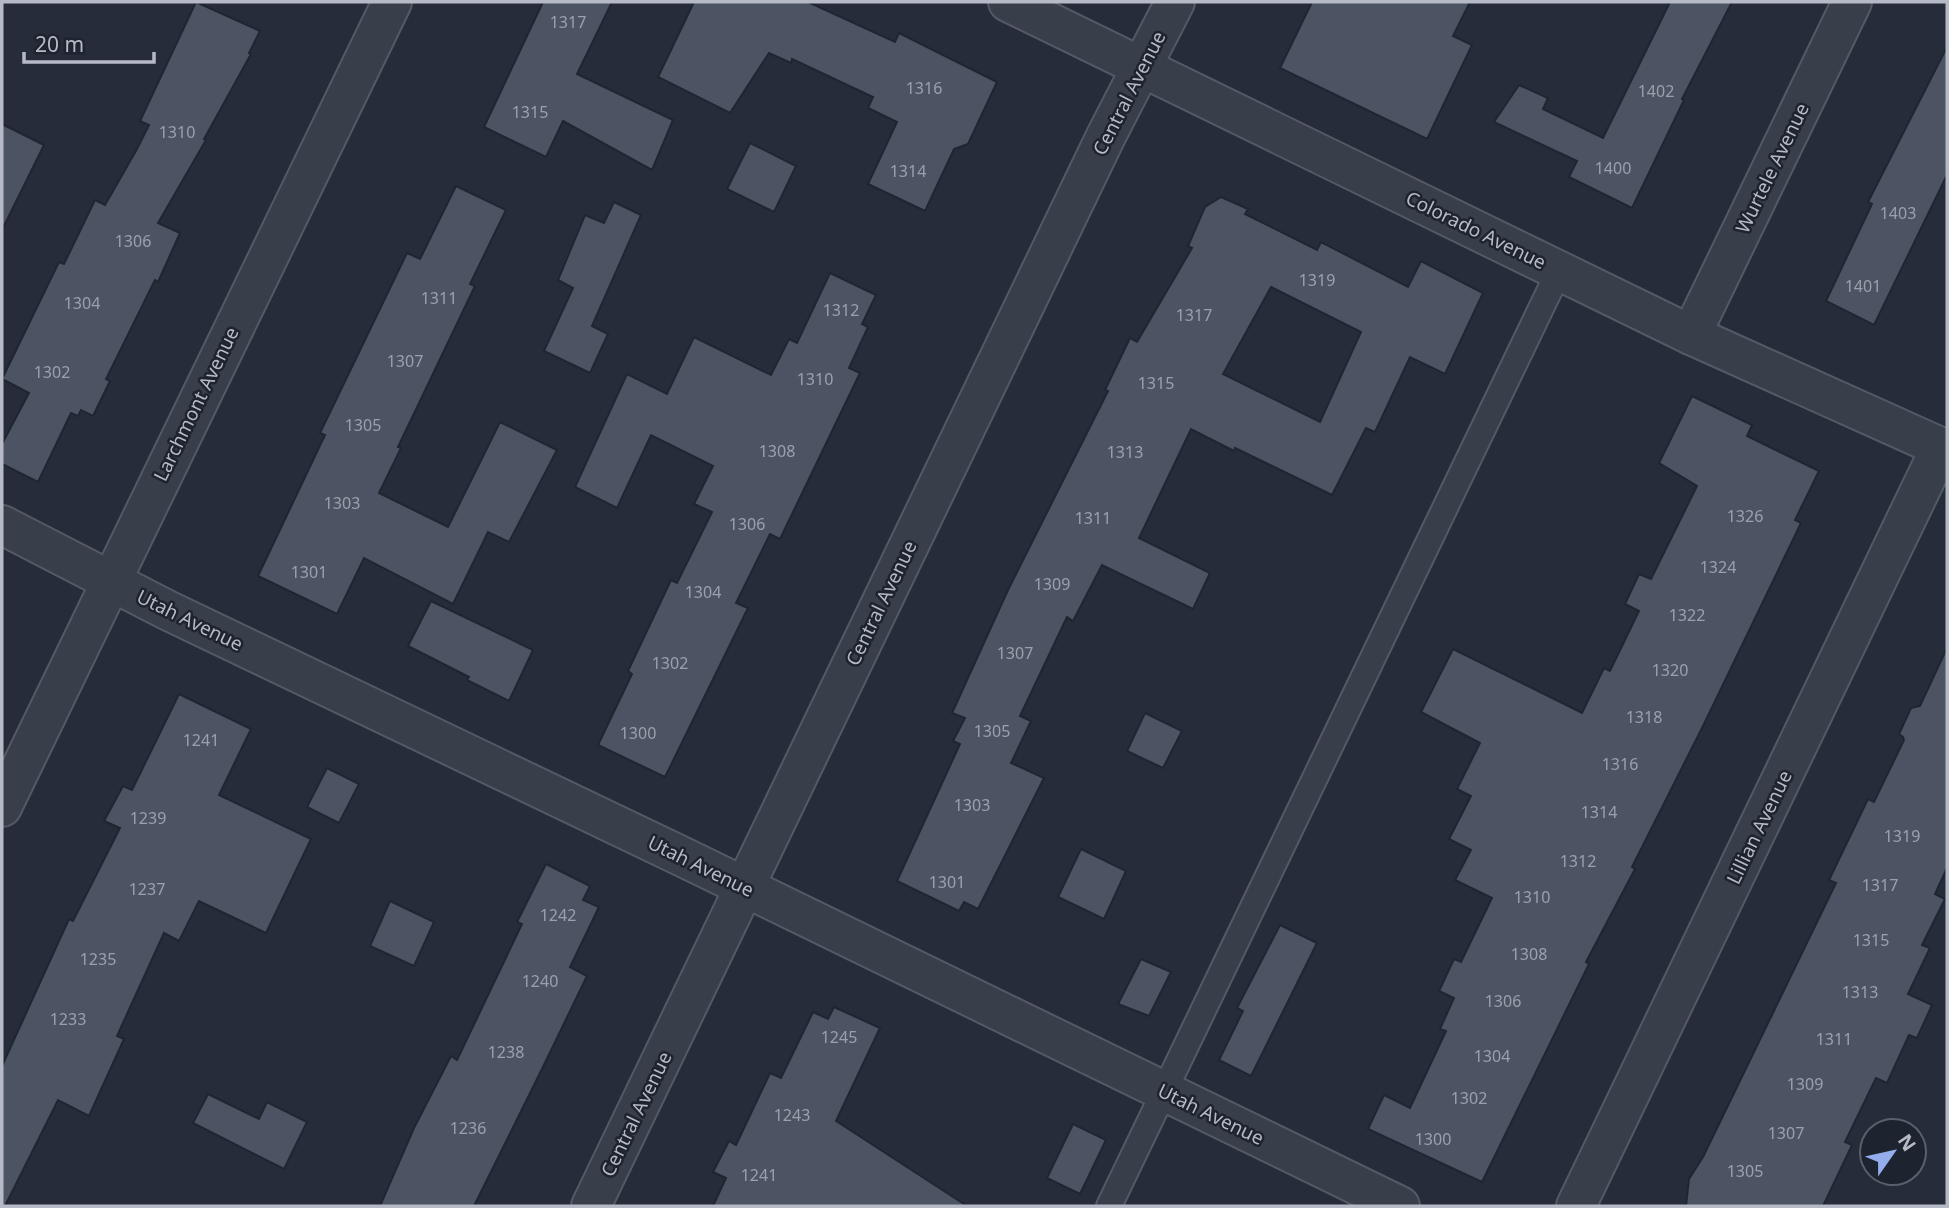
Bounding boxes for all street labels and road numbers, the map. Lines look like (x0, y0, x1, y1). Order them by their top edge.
street label: Central Avenue (1087, 27, 1171, 159)
street label: Wurtele Avenue (1729, 99, 1815, 237)
street label: Colorado Avenue (1402, 185, 1550, 275)
street label: Larchmont Avenue (147, 323, 245, 485)
street label: Central Avenue (840, 536, 922, 670)
street label: Utah Avenue (133, 583, 247, 657)
street label: Lillian Avenue (1720, 766, 1798, 888)
street label: Utah Avenue (644, 829, 758, 903)
street label: Central Avenue (595, 1047, 677, 1181)
street label: Utah Avenue (1154, 1077, 1268, 1151)

